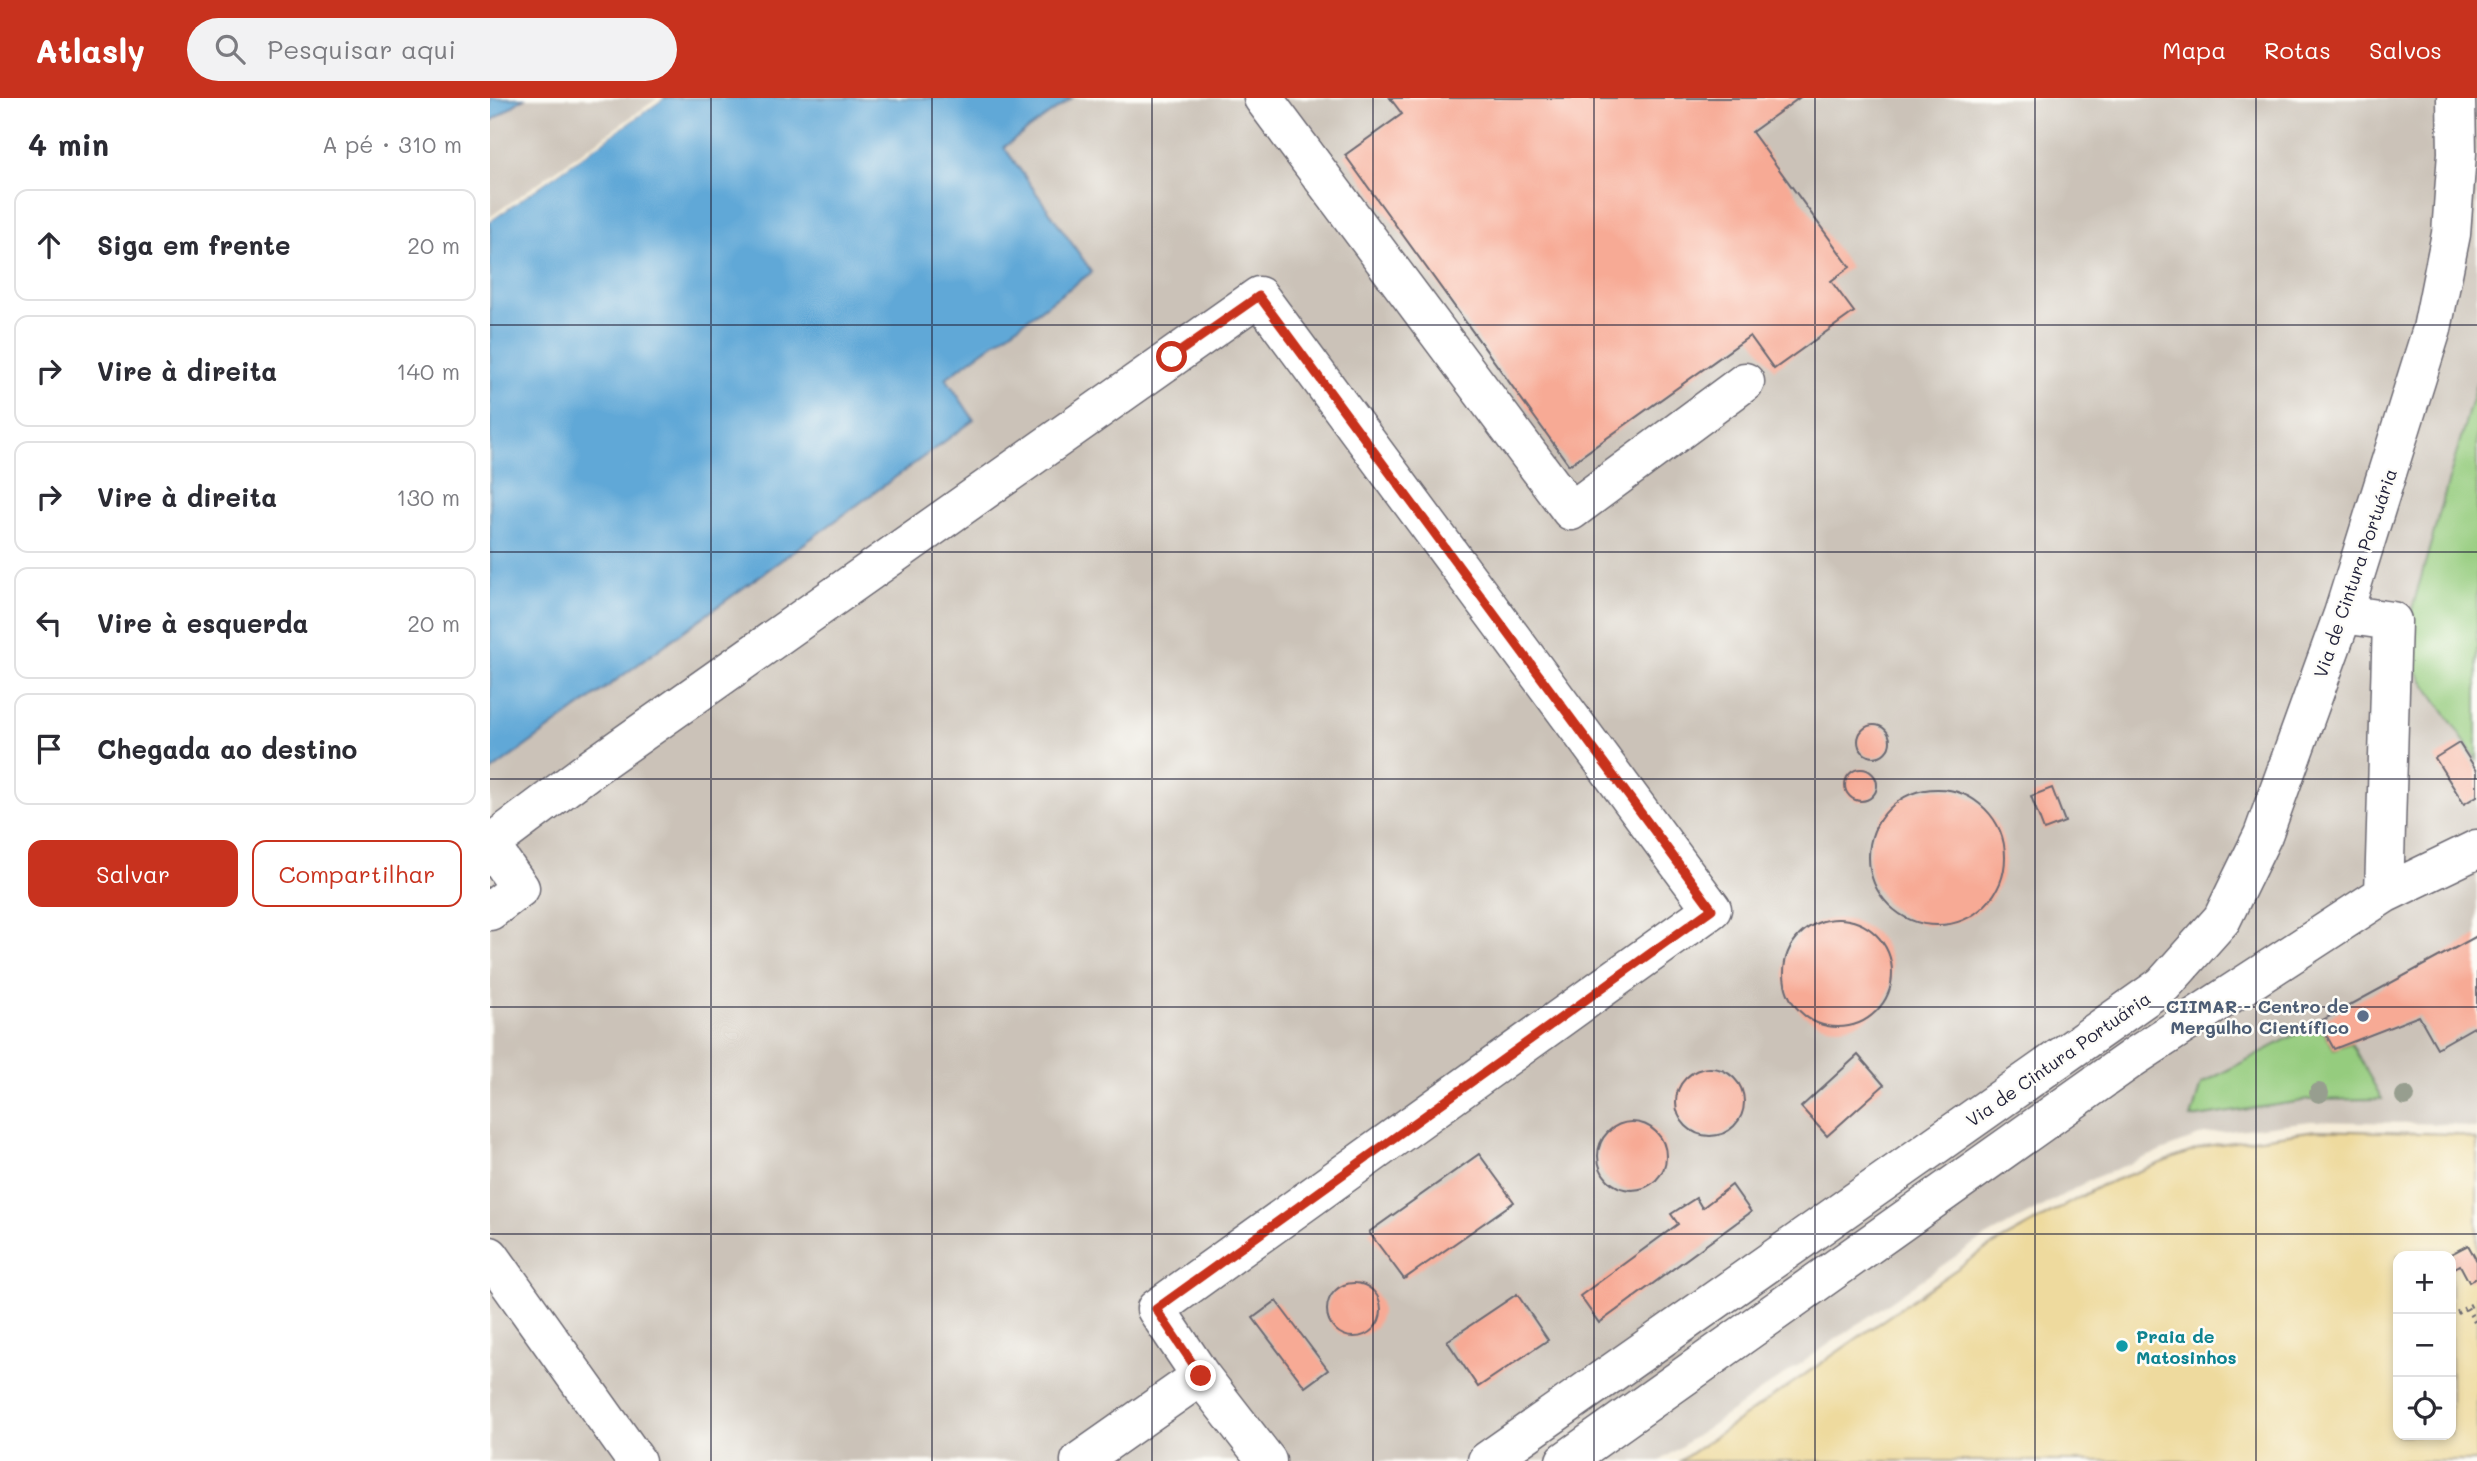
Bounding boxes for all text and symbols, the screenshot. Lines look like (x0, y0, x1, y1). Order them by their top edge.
search box (187, 18, 677, 81)
text: Atlasly (35, 28, 145, 71)
icon: search (211, 30, 249, 68)
text: Pesquisar aqui (267, 32, 456, 66)
text: Mapa (2162, 34, 2226, 65)
text: Rotas (2264, 34, 2331, 65)
text: Salvos (2369, 34, 2442, 65)
text: 4 min (28, 124, 109, 164)
text: A pé · 310 m (322, 129, 462, 159)
icon: ahead (30, 226, 68, 264)
text: Siga em frente (97, 228, 291, 262)
text: 20 m (407, 230, 460, 260)
route start (1156, 341, 1187, 372)
icon: right (30, 352, 68, 390)
text: Vire à direita (97, 354, 277, 388)
text: 140 m (396, 356, 460, 386)
street label: Via de Cintura Portuária (2308, 465, 2402, 681)
icon: right (30, 478, 68, 516)
text: Vire à direita (97, 480, 277, 514)
text: 130 m (396, 482, 460, 512)
icon: left (30, 604, 68, 642)
text: Vire à esquerda (97, 606, 308, 640)
text: 20 m (407, 608, 460, 638)
icon: arrive (30, 730, 68, 768)
text: Chegada ao destino (97, 732, 357, 766)
button: Salvar (28, 840, 238, 907)
button: Compartilhar (252, 840, 462, 907)
street label: Via de Cintura Portuária (1961, 986, 2155, 1132)
place label: CIIMAR - Centro de Mergulho Científico (2166, 994, 2349, 1039)
marker: CIIMAR - Centro de Mergulho Científico (2355, 1008, 2371, 1024)
map controls (2393, 1251, 2456, 1440)
button: + (2393, 1251, 2456, 1314)
button: − (2393, 1314, 2456, 1377)
place label: Praia de Matosinhos (2136, 1324, 2236, 1369)
marker: Praia de Matosinhos (2114, 1338, 2130, 1354)
route end (1185, 1360, 1216, 1391)
button: locate (2393, 1377, 2456, 1440)

